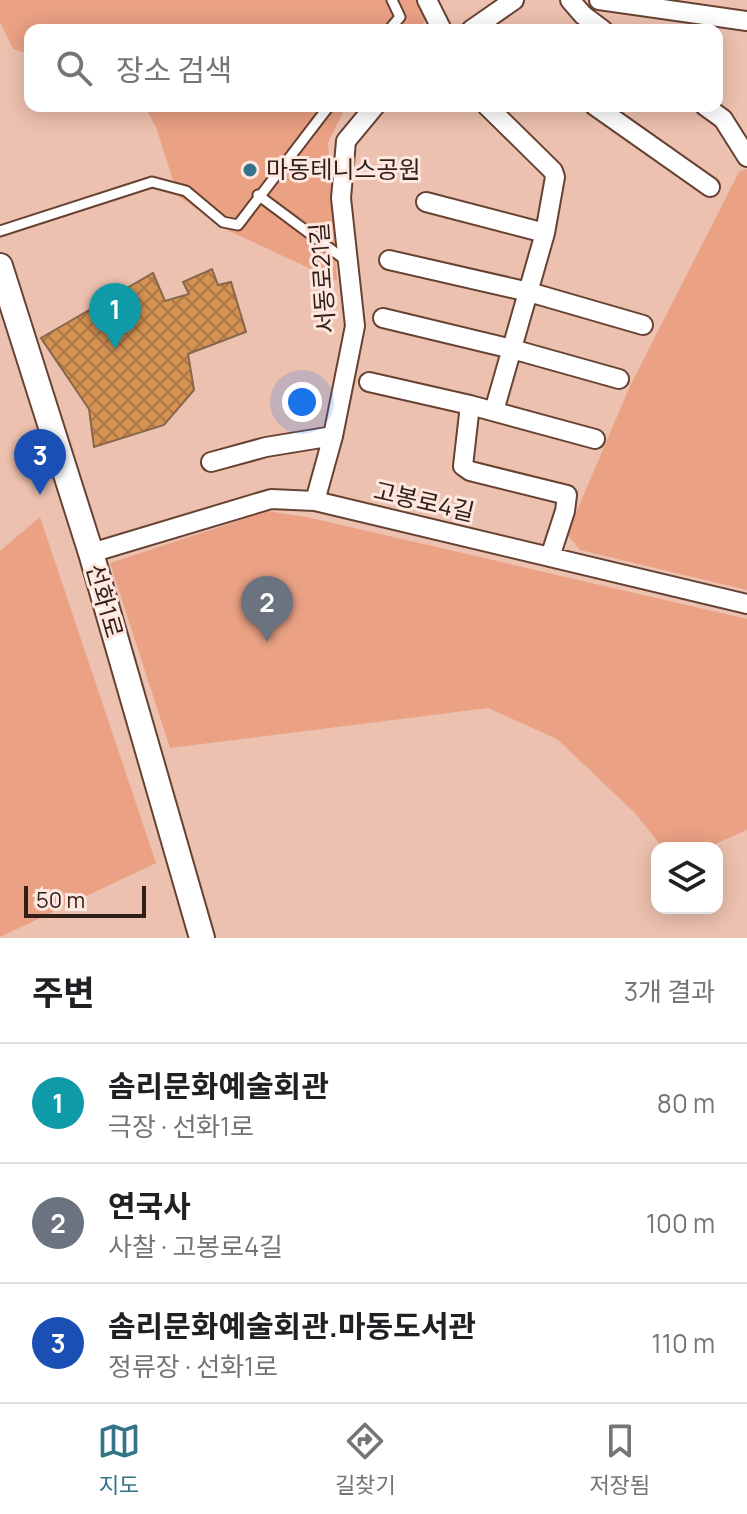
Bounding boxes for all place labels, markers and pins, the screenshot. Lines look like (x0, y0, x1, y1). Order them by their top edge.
place label: 마동테니스공원 (266, 152, 421, 185)
marker: 마동테니스공원 (241, 161, 259, 179)
pin: 1 (89, 283, 141, 349)
pin: 3 (14, 429, 66, 495)
pin: 2 (241, 576, 293, 642)

